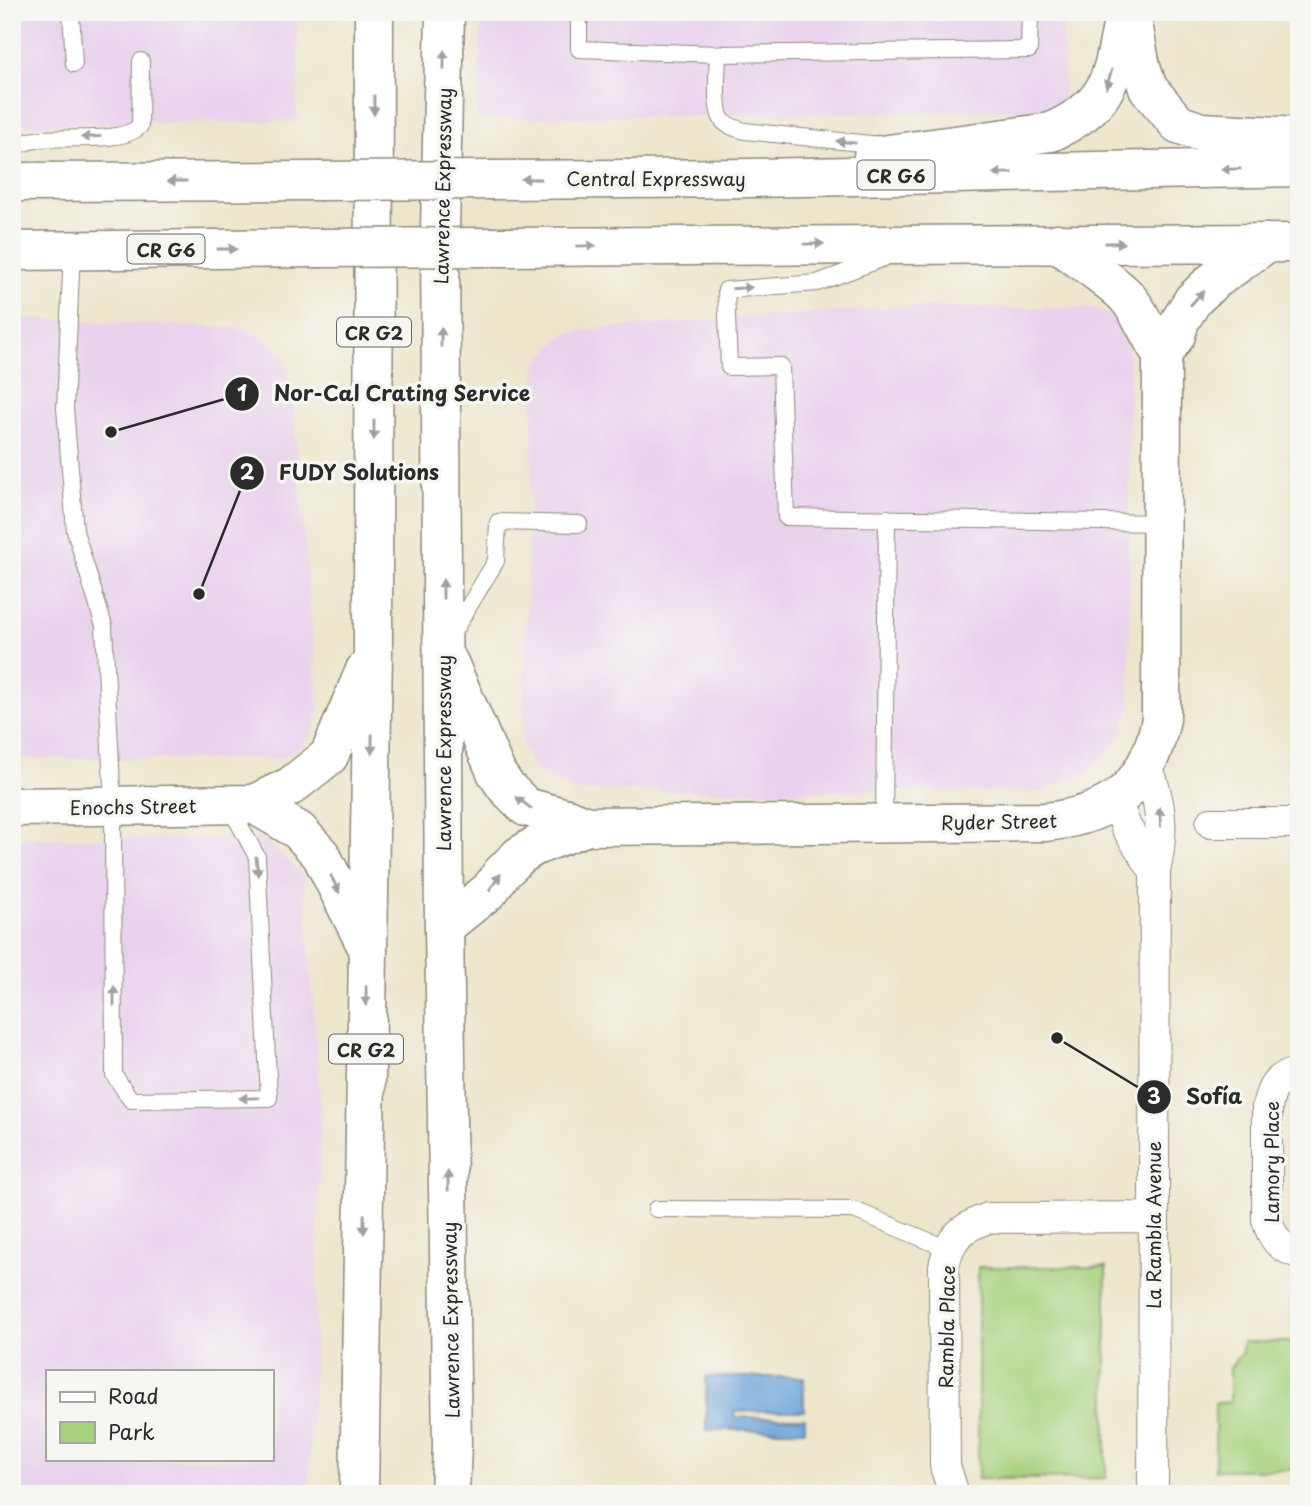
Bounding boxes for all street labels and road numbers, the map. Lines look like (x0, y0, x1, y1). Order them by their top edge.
street label: Lawrence Expressway (426, 87, 458, 285)
road number: CR G6 (858, 160, 934, 190)
street label: Central Expressway (566, 164, 746, 192)
road number: CR G6 (128, 234, 204, 264)
road number: CR G2 (337, 318, 411, 346)
street label: Lawrence Expressway (429, 655, 457, 851)
street label: Enochs Street (69, 791, 197, 821)
street label: Ryder Street (941, 806, 1058, 836)
road number: CR G2 (329, 1034, 403, 1064)
street label: Lamory Place (1257, 1101, 1285, 1223)
street label: La Rambla Avenue (1139, 1141, 1167, 1309)
street label: Lawrence Expressway (434, 1221, 466, 1419)
street label: Rambla Place (931, 1265, 961, 1389)

